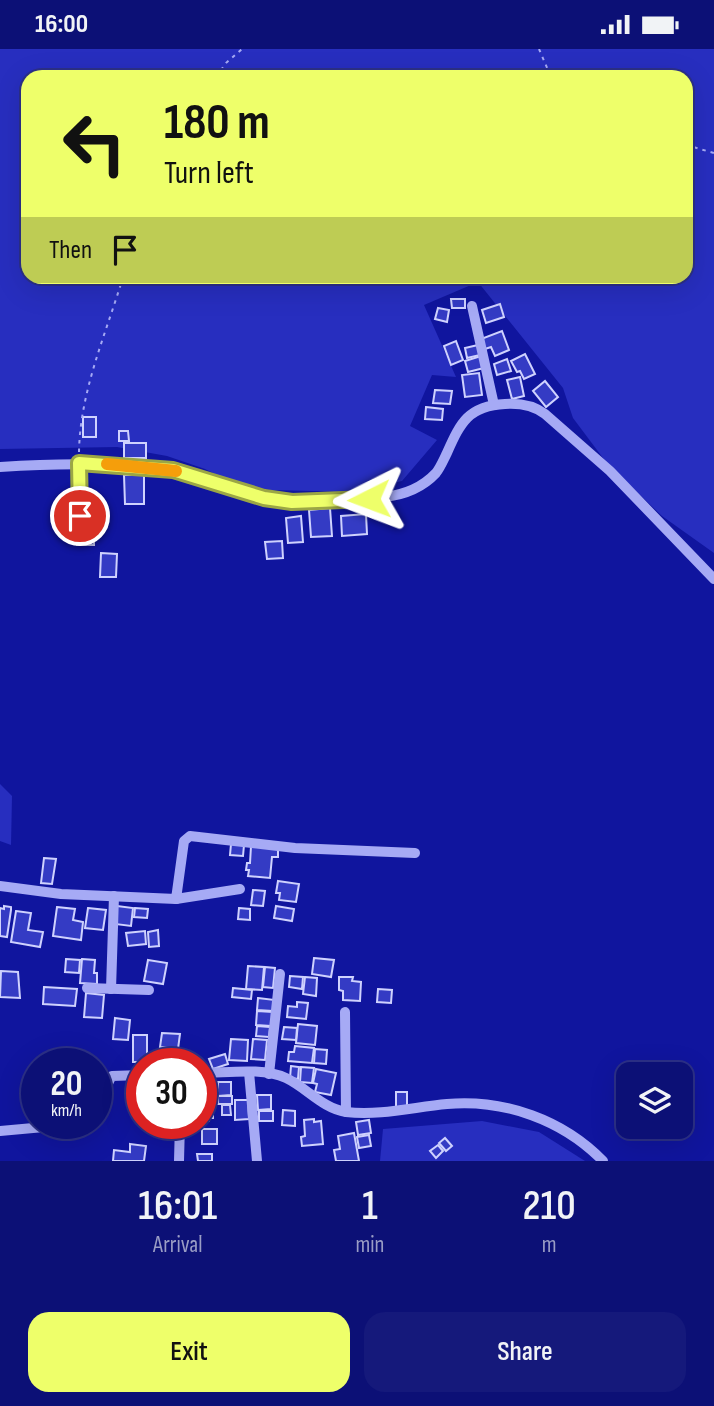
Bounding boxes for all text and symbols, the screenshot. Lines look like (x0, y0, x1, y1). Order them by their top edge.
text: 16:00 (35, 9, 88, 40)
text: 180 m (164, 94, 270, 153)
icon: left (49, 98, 140, 189)
text: Turn left (164, 154, 254, 193)
icon: arrive (106, 231, 144, 269)
text: Then (49, 235, 92, 266)
position arrow (332, 462, 406, 536)
pin (50, 486, 110, 546)
icon: arrive (61, 497, 99, 535)
speed limit sign: 30 (126, 1048, 217, 1139)
map controls (616, 1062, 693, 1139)
button: layers (616, 1062, 693, 1139)
text: 20 (51, 1063, 83, 1106)
text: km/h (51, 1100, 82, 1121)
text: 16:01 (138, 1181, 217, 1232)
text: 1 (362, 1181, 378, 1232)
text: 210 (523, 1181, 576, 1232)
text: Arrival (153, 1231, 202, 1259)
text: min (355, 1231, 384, 1259)
text: m (542, 1231, 557, 1259)
button: Exit (28, 1312, 350, 1392)
button: Share (364, 1312, 686, 1392)

